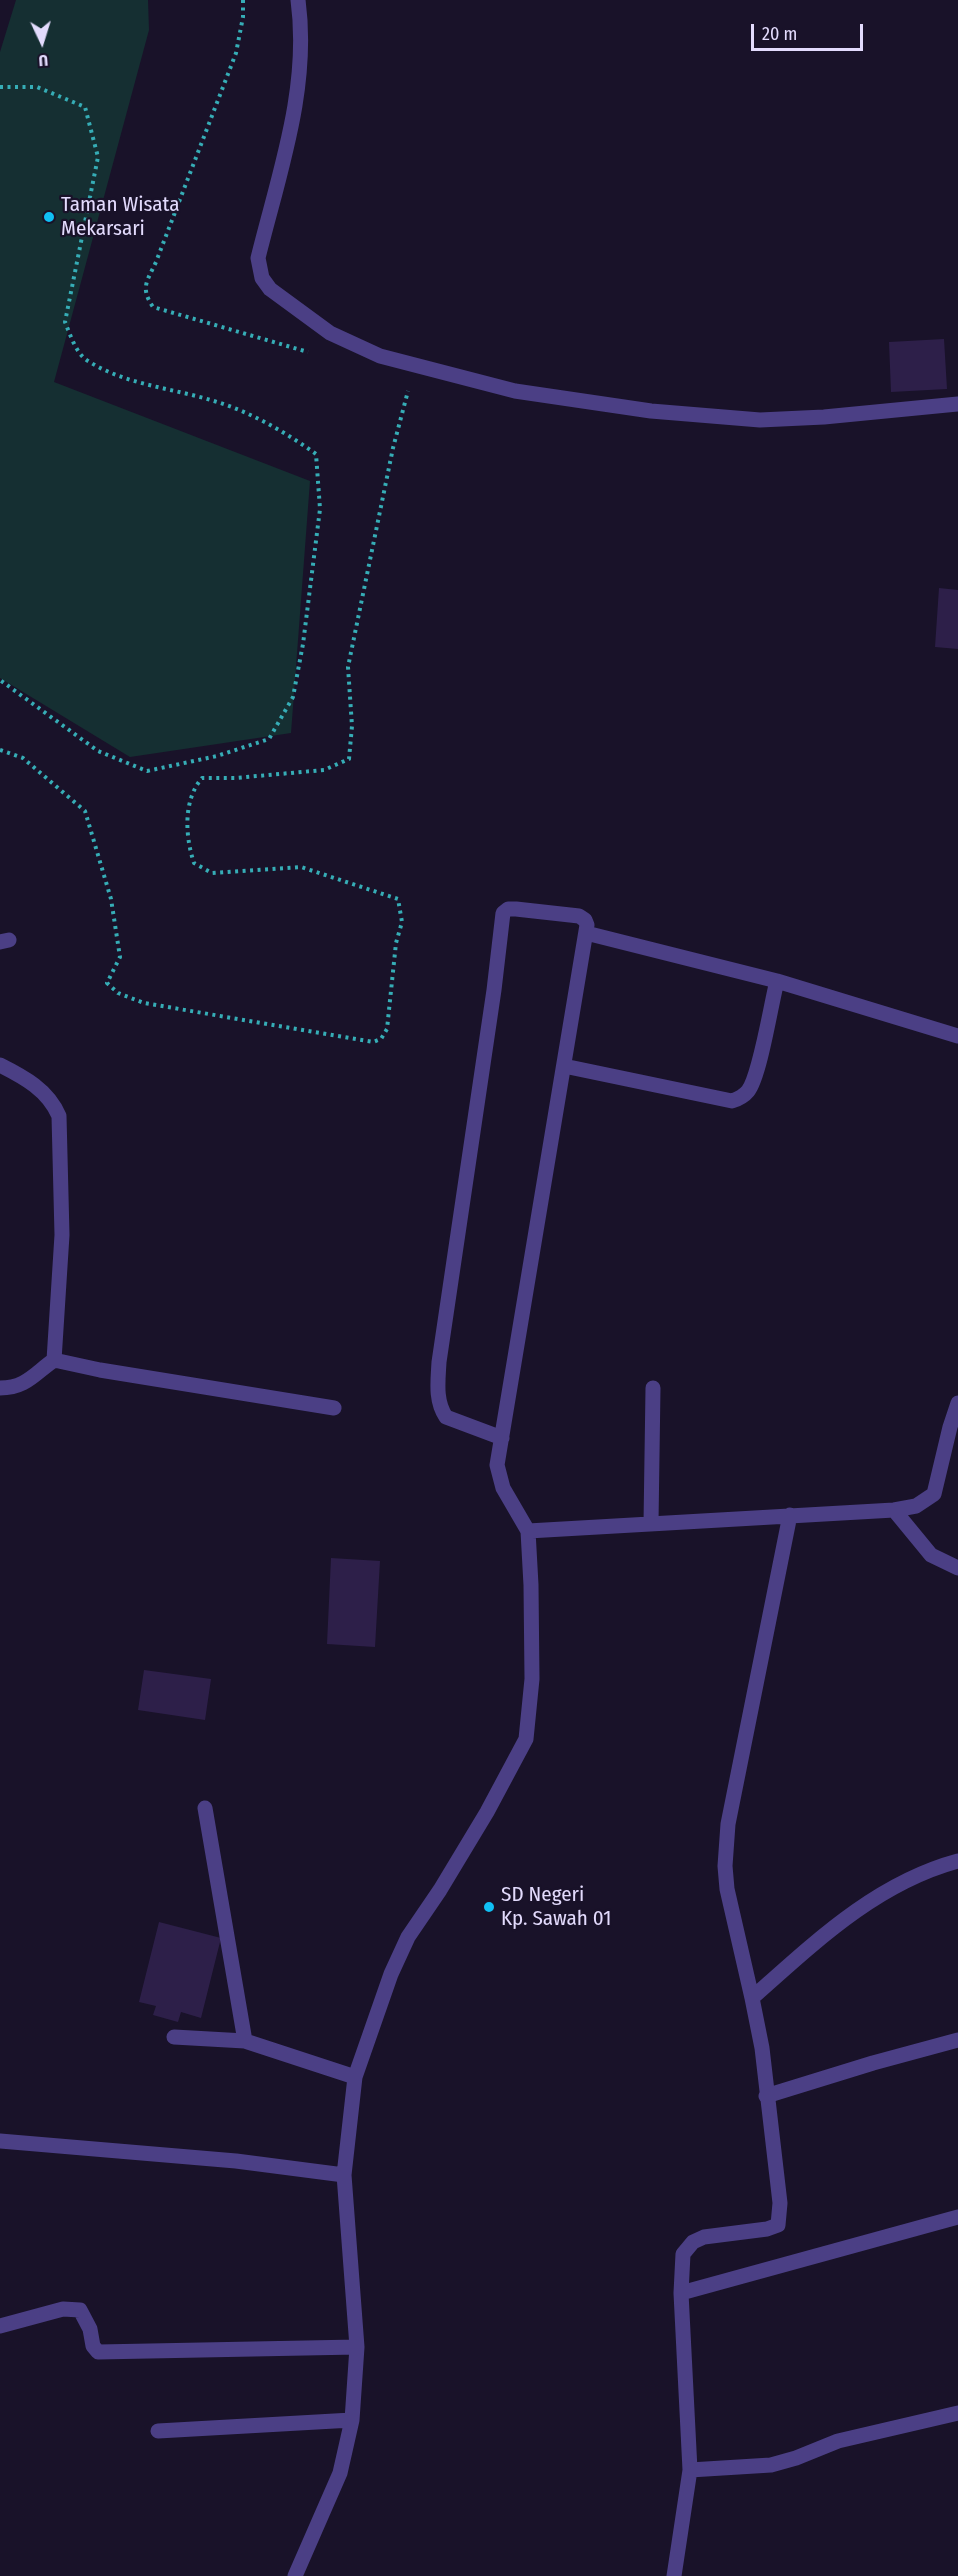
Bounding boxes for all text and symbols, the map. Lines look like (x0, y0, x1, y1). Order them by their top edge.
north arrow (12, 12, 72, 72)
scale bar (754, 12, 866, 50)
text: 20 m (762, 23, 797, 45)
text: U (38, 51, 49, 70)
place label: Taman Wisata Mekarsari (61, 192, 180, 242)
marker: Taman Wisata Mekarsari (42, 210, 56, 224)
place label: SD Negeri Kp. Sawah 01 (501, 1882, 611, 1932)
marker: SD Negeri Kp. Sawah 01 (482, 1900, 496, 1914)

